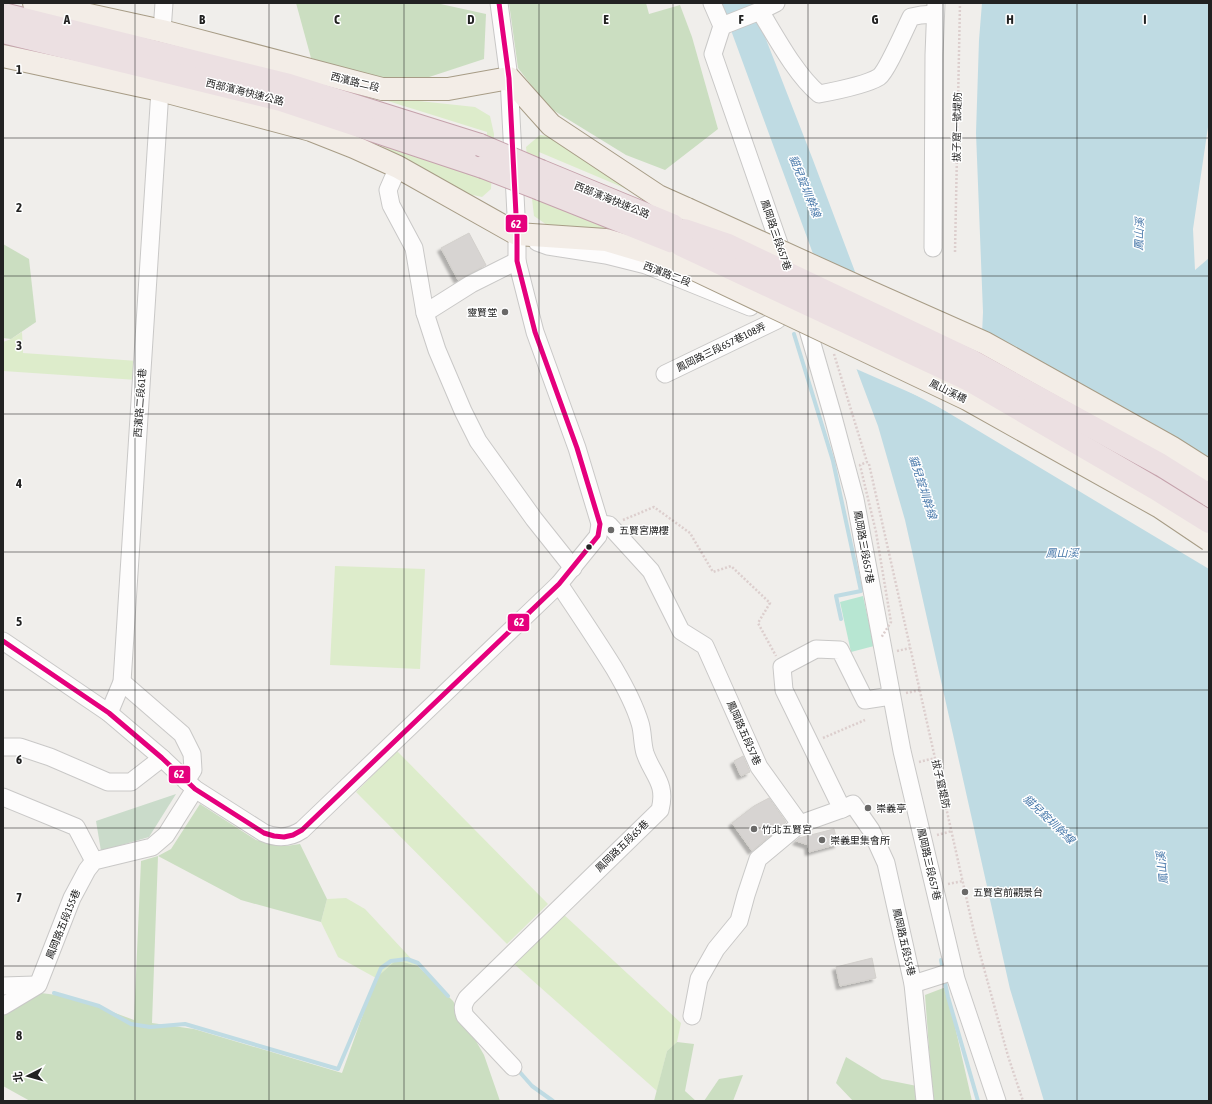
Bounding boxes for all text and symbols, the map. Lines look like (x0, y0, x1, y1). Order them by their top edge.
text: A (63, 12, 71, 27)
text: B (199, 12, 206, 27)
text: C (334, 12, 340, 27)
text: D (467, 12, 475, 27)
text: E (603, 12, 609, 27)
text: F (738, 12, 744, 27)
text: G (872, 12, 879, 27)
text: H (1006, 12, 1014, 27)
text: I (1143, 12, 1147, 27)
text: 1 (16, 62, 22, 77)
street label: 西濱路二段 (329, 71, 381, 93)
street label: 西部濱海快速公路 (205, 77, 285, 107)
street label: 拔子窟一號堤防 (951, 92, 963, 162)
water label: 貓兒錠圳幹線 (787, 153, 824, 221)
street label: 西部濱海快速公路 (573, 180, 651, 220)
street label: 鳳岡路三段657巷 (759, 198, 793, 272)
text: 2 (16, 200, 22, 215)
line badge: 62 (505, 214, 528, 233)
water label: 鳳山溪 (1132, 215, 1146, 251)
text: 62 (511, 218, 521, 230)
street label: 西濱路二段 (642, 260, 692, 288)
place label: 靈賢堂 (467, 307, 497, 318)
marker: 靈賢堂 (500, 307, 510, 317)
street label: 鳳岡路三段657巷108弄 (674, 321, 768, 373)
text: 3 (16, 338, 22, 353)
street label: 西濱路二段61巷 (132, 368, 148, 438)
street label: 鳳山溪橋 (928, 377, 968, 405)
water label: 貓兒錠圳幹線 (907, 454, 940, 522)
text: 4 (15, 476, 22, 491)
street label: 鳳岡路三段657巷 (852, 510, 876, 584)
marker: 五賢宮牌樓 (606, 525, 616, 535)
place label: 五賢宮牌樓 (619, 525, 669, 536)
unlabelled marker (584, 542, 594, 552)
water label: 鳳山溪 (1046, 547, 1080, 559)
line badge: 62 (507, 613, 530, 632)
text: 5 (16, 614, 22, 629)
text: 62 (514, 616, 524, 628)
street label: 鳳岡路五段57巷 (725, 699, 763, 767)
text: 6 (16, 752, 22, 767)
street label: 拔子窟堤防 (930, 758, 952, 810)
line badge: 62 (168, 765, 191, 784)
text: 62 (174, 768, 184, 780)
water label: 貓兒錠圳幹線 (1021, 792, 1079, 847)
marker: 崇義亭 (863, 803, 873, 813)
place label: 崇義亭 (876, 803, 906, 814)
street label: 鳳岡路五段65巷 (593, 818, 651, 874)
marker: 竹北五賢宮 (749, 824, 759, 834)
place label: 竹北五賢宮 (762, 824, 812, 835)
street label: 鳳岡路三段657巷 (915, 827, 943, 901)
marker: 崇義里集會所 (817, 835, 827, 845)
place label: 崇義里集會所 (830, 835, 890, 846)
water label: 鳳山溪 (1154, 849, 1170, 885)
marker: 五賢宮前觀景台 (960, 887, 970, 897)
place label: 五賢宮前觀景台 (973, 887, 1043, 898)
street label: 鳳岡路五段155巷 (44, 888, 82, 960)
text: 7 (16, 890, 22, 905)
street label: 鳳岡路五段55巷 (891, 907, 917, 977)
text: 8 (16, 1028, 22, 1043)
north arrow (8, 1056, 48, 1096)
text: 北 (12, 1071, 25, 1083)

